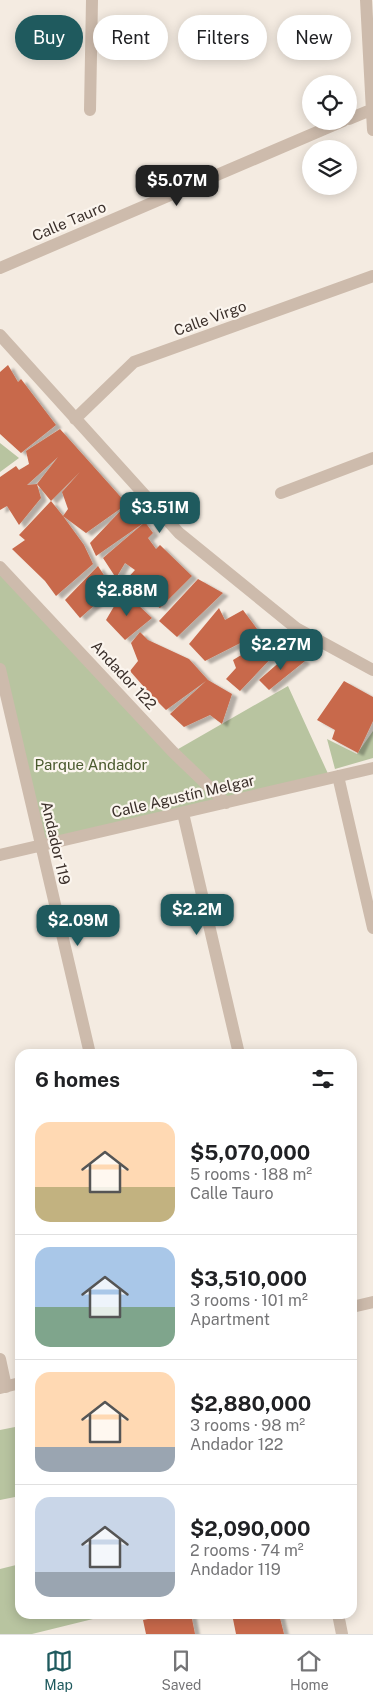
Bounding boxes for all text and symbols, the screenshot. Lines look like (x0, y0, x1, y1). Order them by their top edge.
chip: Buy (15, 15, 83, 60)
chip: Rent (93, 15, 168, 60)
chip: Filters (178, 15, 267, 60)
chip: New (277, 15, 351, 60)
map controls (302, 75, 357, 195)
button: locate (302, 75, 357, 130)
button: layers (302, 140, 357, 195)
pin: $5.07M (136, 164, 218, 207)
text: $5.07M (147, 171, 207, 190)
street label: Calle Tauro (30, 198, 108, 244)
street label: Calle Virgo (171, 297, 249, 339)
pin: $3.51M (119, 492, 201, 534)
text: $3.51M (131, 498, 189, 517)
pin: $2.88M (86, 574, 168, 617)
text: $2.88M (96, 581, 158, 600)
pin: $2.27M (240, 628, 322, 671)
text: $2.27M (251, 635, 311, 654)
street label: Andador 122 (88, 637, 160, 713)
park label: Parque Andador (35, 756, 148, 773)
street label: Calle Agustín Melgar (110, 771, 256, 821)
street label: Andador 119 (38, 800, 74, 886)
pin: $2.2M (162, 894, 232, 936)
text: $2.2M (172, 900, 222, 919)
pin: $2.09M (37, 904, 119, 947)
text: $2.09M (48, 911, 108, 930)
icon: filters (309, 1065, 337, 1093)
text: 6 homes (35, 1067, 120, 1092)
text: $5,070,000 (190, 1140, 310, 1165)
icon: home (75, 1142, 135, 1202)
text: 5 rooms · 188 m² (190, 1165, 312, 1184)
text: Calle Tauro (190, 1184, 274, 1203)
text: $3,510,000 (190, 1266, 307, 1291)
icon: home (75, 1267, 135, 1327)
text: 3 rooms · 101 m² (190, 1291, 308, 1310)
text: Apartment (190, 1310, 270, 1329)
text: $2,880,000 (190, 1391, 311, 1416)
icon: home (75, 1392, 135, 1452)
text: 3 rooms · 98 m² (190, 1416, 305, 1435)
text: Andador 122 (190, 1435, 283, 1454)
text: $2,090,000 (190, 1516, 311, 1541)
icon: home (75, 1517, 135, 1577)
text: 2 rooms · 74 m² (190, 1541, 304, 1560)
text: Andador 119 (190, 1560, 281, 1579)
tab: Map (44, 1647, 73, 1693)
tab: Saved (161, 1647, 201, 1693)
tab: Home (290, 1647, 329, 1693)

